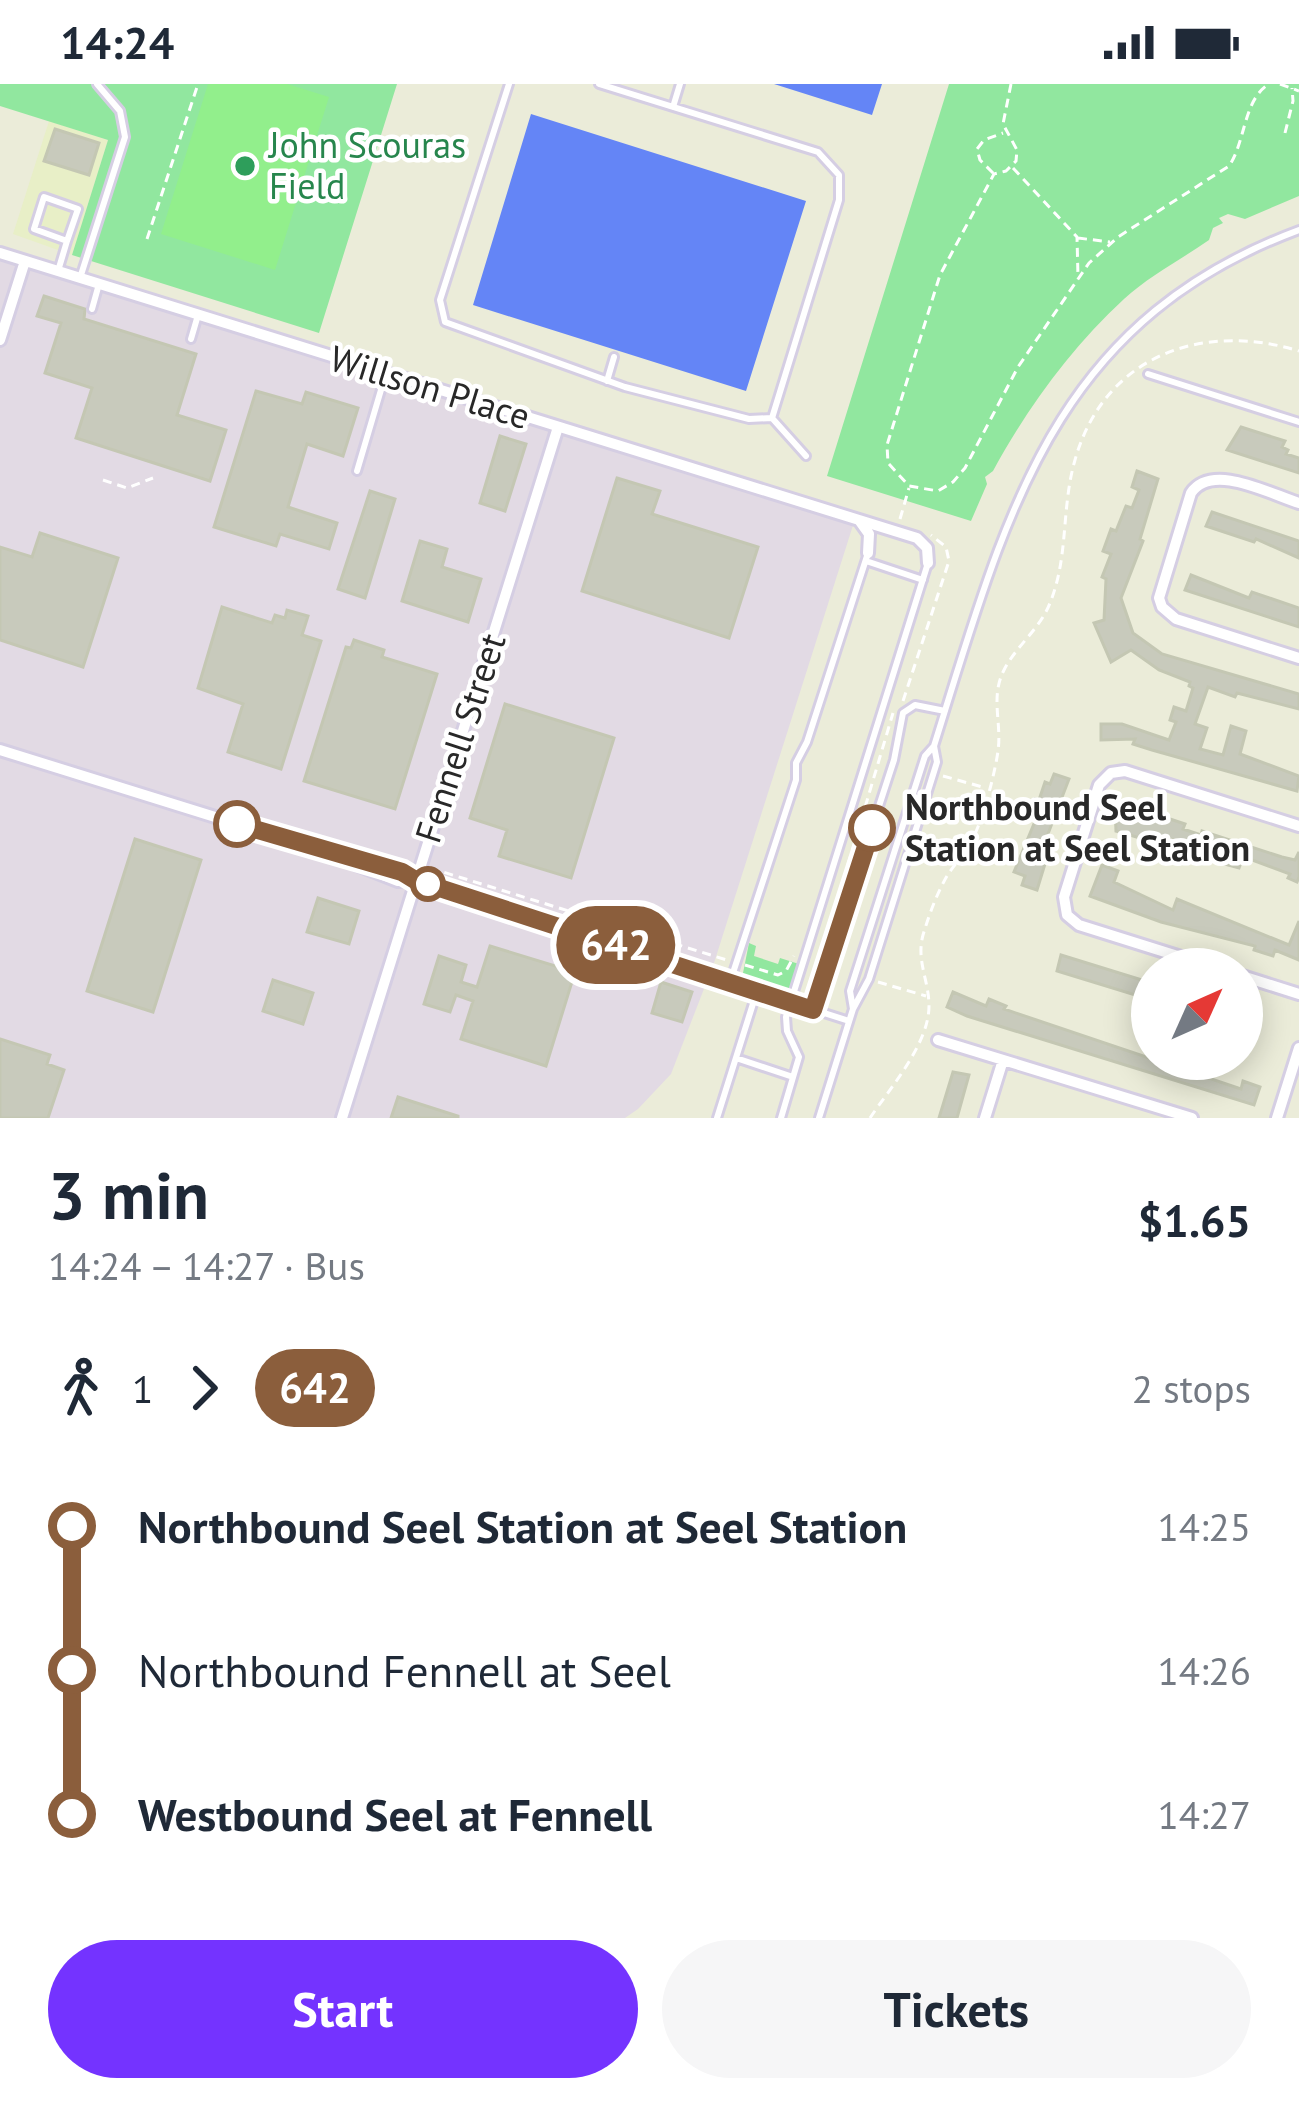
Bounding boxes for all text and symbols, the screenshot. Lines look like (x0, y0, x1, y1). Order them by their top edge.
text: 14:24 (60, 13, 174, 71)
place label: John Scouras Field (267, 121, 466, 209)
marker: John Scouras Field (232, 153, 258, 179)
street label: Willson Place (325, 334, 536, 439)
street label: Fennell Street (404, 627, 515, 848)
place label: Northbound Seel Station at Seel Station (905, 783, 1250, 871)
unlabelled marker (215, 802, 259, 846)
marker: Northbound Seel Station at Seel Station (850, 806, 894, 850)
unlabelled marker (412, 868, 444, 900)
line badge: 642 (547, 906, 685, 984)
text: 642 (580, 917, 652, 972)
north arrow (1131, 948, 1263, 1080)
map controls (1131, 948, 1263, 1080)
text: 3 min (48, 1152, 209, 1237)
text: $1.65 (1138, 1191, 1251, 1249)
text: 14:24 – 14:27 · Bus (48, 1240, 365, 1291)
icon: walk (48, 1355, 114, 1421)
icon: forward (171, 1355, 237, 1421)
text: 642 (279, 1360, 351, 1415)
text: 1 (132, 1363, 153, 1414)
text: 2 stops (1132, 1363, 1251, 1414)
text: Northbound Seel Station at Seel Station (138, 1497, 907, 1555)
text: 14:25 (1157, 1501, 1251, 1552)
text: Northbound Fennell at Seel (138, 1641, 671, 1699)
text: 14:26 (1157, 1645, 1251, 1696)
text: Westbound Seel at Fennell (138, 1785, 652, 1843)
text: 14:27 (1157, 1789, 1251, 1840)
button: Start (48, 1940, 638, 2078)
button: Tickets (662, 1940, 1251, 2078)

